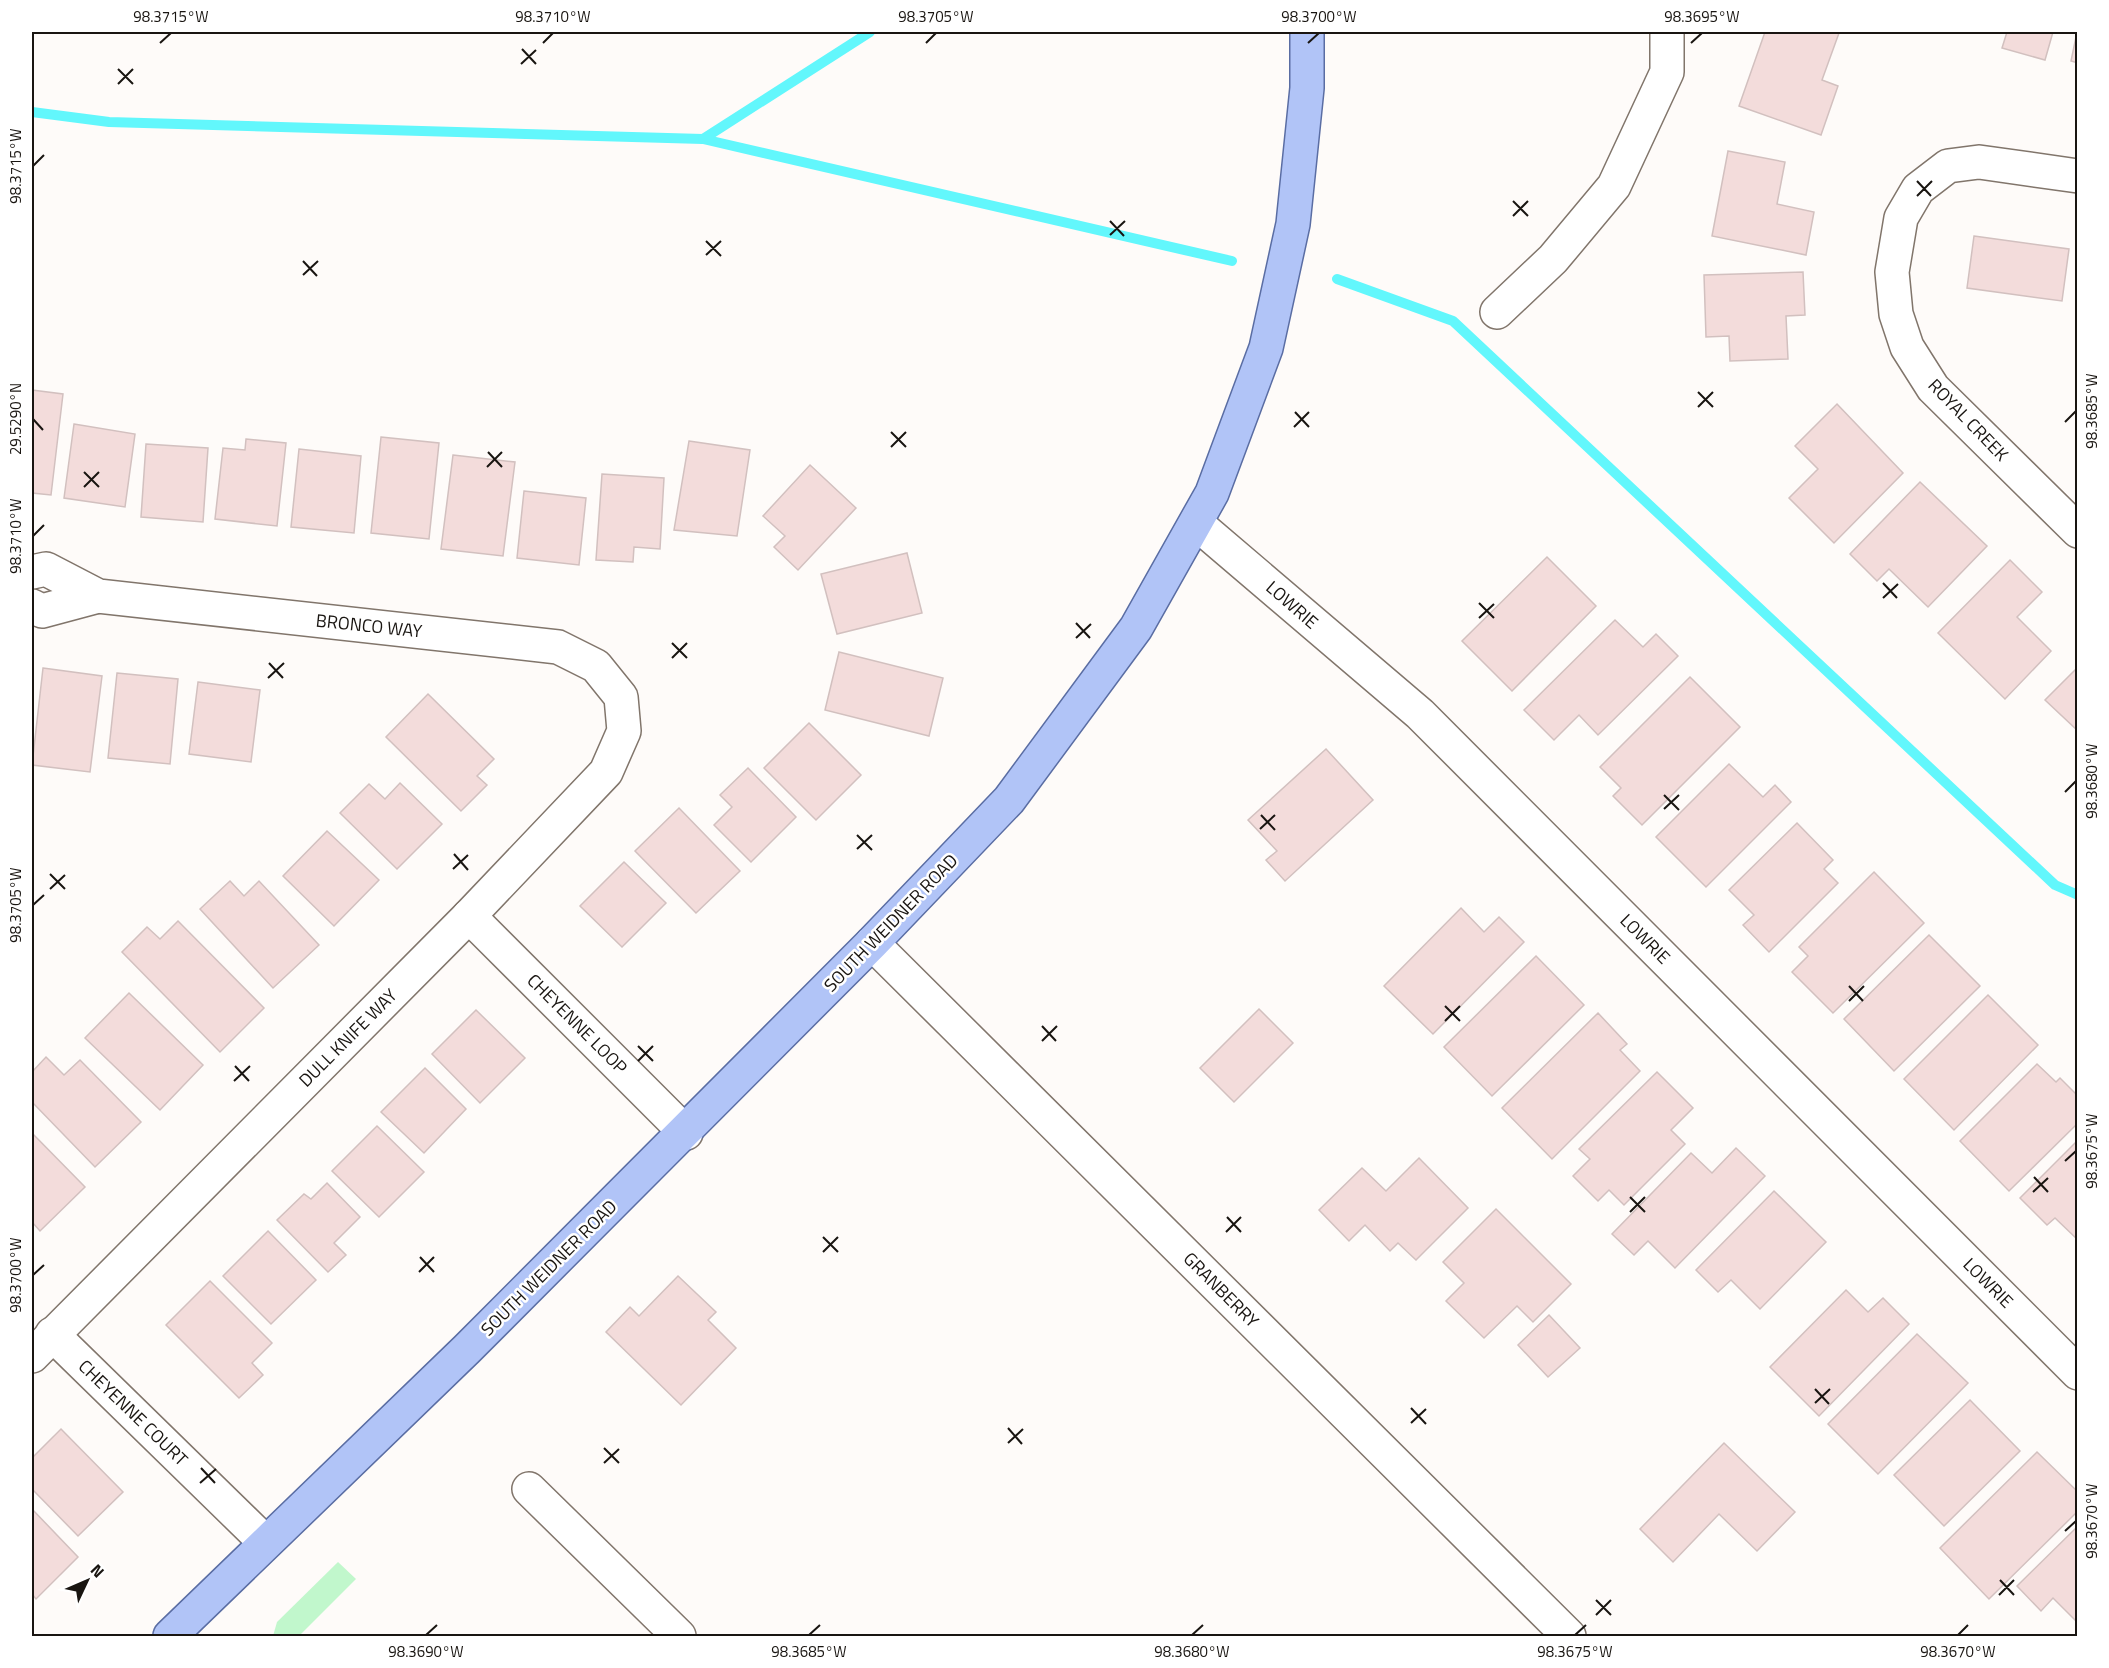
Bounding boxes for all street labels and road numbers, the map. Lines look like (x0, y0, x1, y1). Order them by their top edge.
street label: ROYAL CREEK (1922, 372, 2015, 467)
street label: LOWRIE (1260, 574, 1324, 635)
street label: BRONCO WAY (315, 606, 424, 645)
street label: SOUTH WEIDNER ROAD (817, 847, 964, 998)
street label: LOWRIE (1614, 907, 1677, 970)
street label: CHEYENNE LOOP (521, 967, 634, 1080)
street label: DULL KNIFE WAY (292, 982, 403, 1093)
street label: SOUTH WEIDNER ROAD (474, 1193, 623, 1342)
street label: GRANBERRY (1177, 1246, 1266, 1334)
street label: LOWRIE (1957, 1251, 2020, 1314)
street label: CHEYENNE COURT (72, 1353, 195, 1472)

